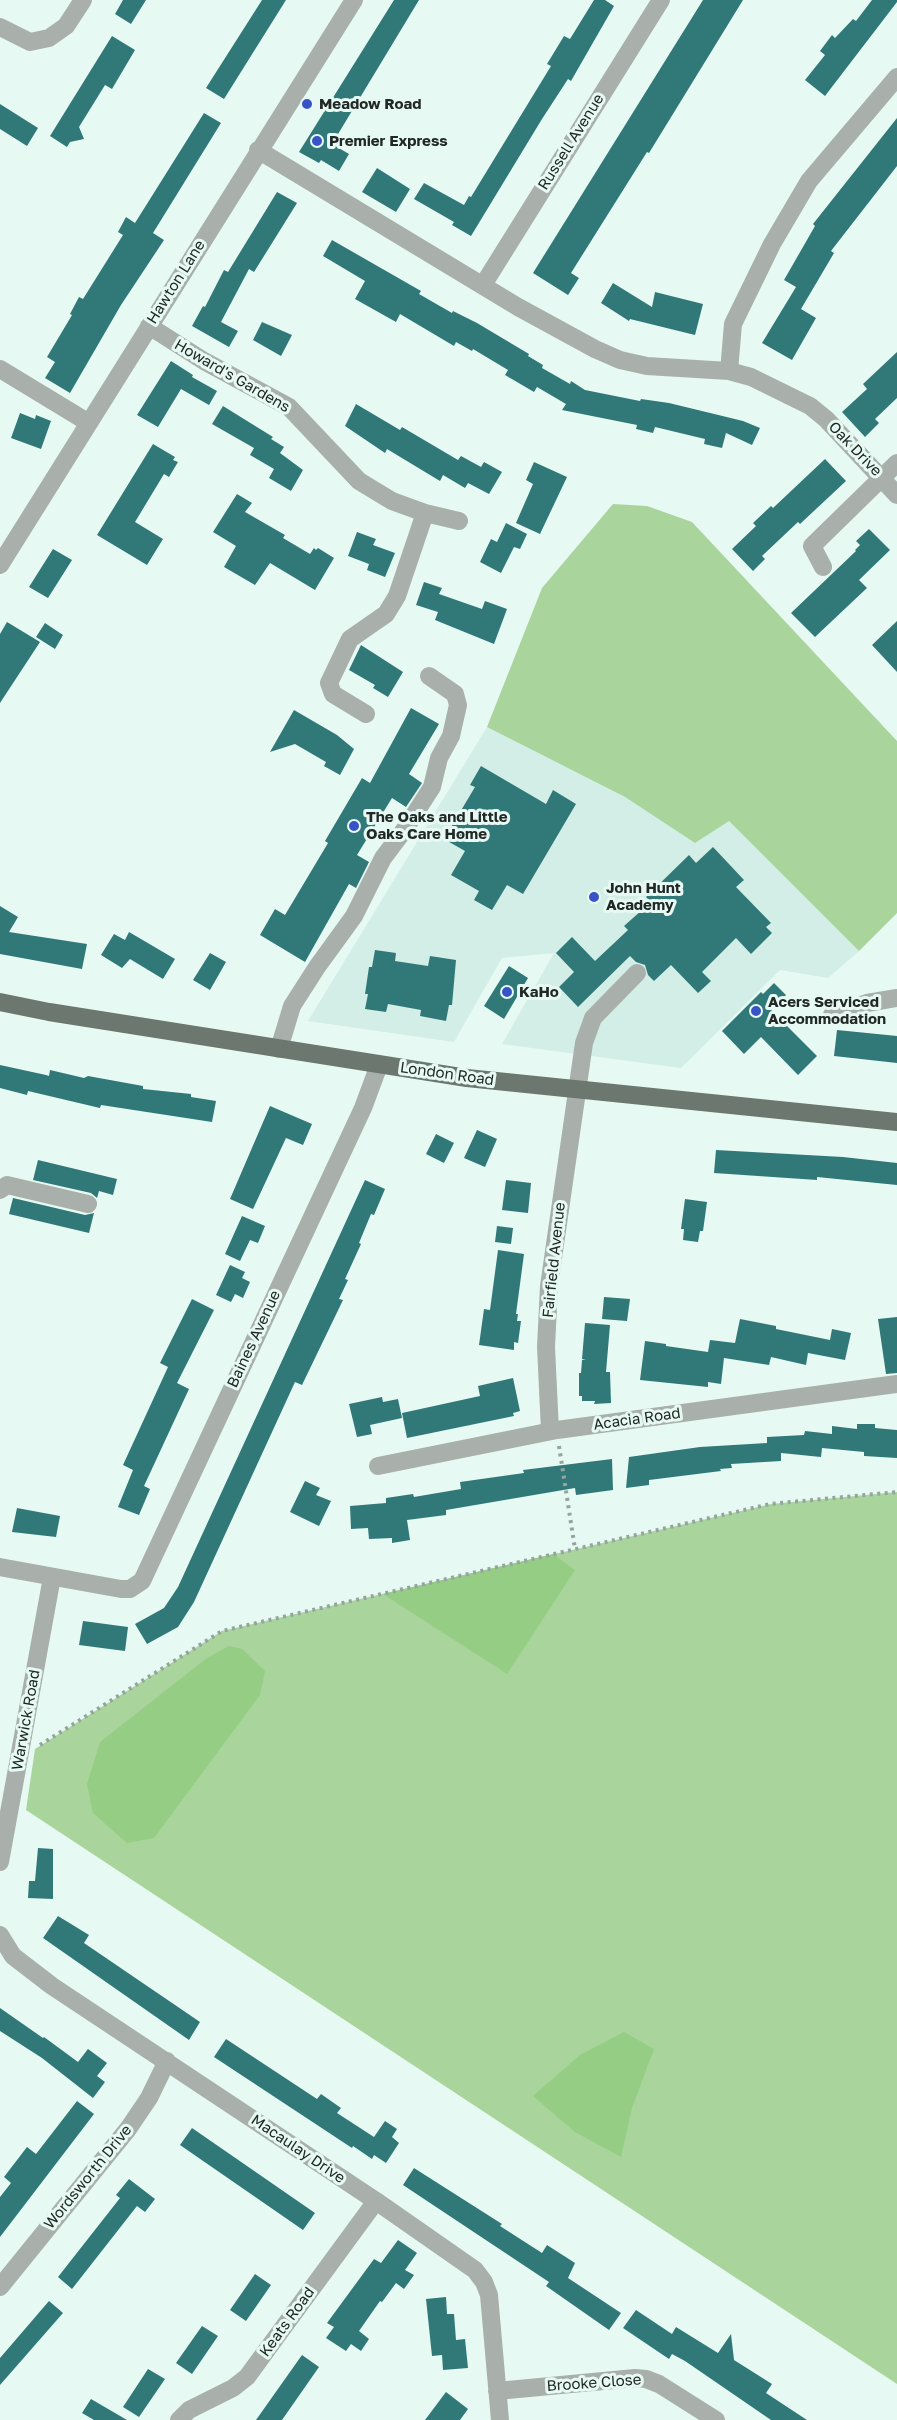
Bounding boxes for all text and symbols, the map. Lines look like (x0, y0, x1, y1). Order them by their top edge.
street label: Russell Avenue (534, 91, 608, 193)
place label: Meadow Road (319, 95, 421, 113)
marker: Meadow Road (300, 97, 314, 111)
place label: Premier Express (329, 132, 448, 150)
marker: Premier Express (310, 134, 324, 148)
street label: Hawton Lane (143, 237, 209, 327)
street label: Howard's Gardens (171, 336, 293, 416)
street label: Oak Drive (825, 418, 885, 480)
place label: The Oaks and Little Oaks Care Home (366, 808, 508, 843)
marker: The Oaks and Little Oaks Care Home (347, 819, 361, 833)
place label: John Hunt Academy (606, 879, 681, 914)
marker: John Hunt Academy (587, 890, 601, 904)
place label: KaHo (519, 983, 559, 1001)
marker: KaHo (500, 985, 514, 999)
place label: Acers Serviced Accommodation (768, 993, 886, 1028)
marker: Acers Serviced Accommodation (749, 1004, 763, 1018)
street label: London Road (399, 1059, 495, 1089)
street label: Fairfield Avenue (539, 1201, 569, 1319)
street label: Baines Avenue (224, 1288, 284, 1390)
street label: Acacia Road (592, 1404, 682, 1434)
street label: Warwick Road (8, 1668, 44, 1772)
street label: Macaulay Drive (248, 2111, 348, 2187)
street label: Wordsworth Drive (40, 2121, 136, 2233)
street label: Keats Road (256, 2284, 318, 2360)
street label: Brooke Close (546, 2371, 642, 2395)

